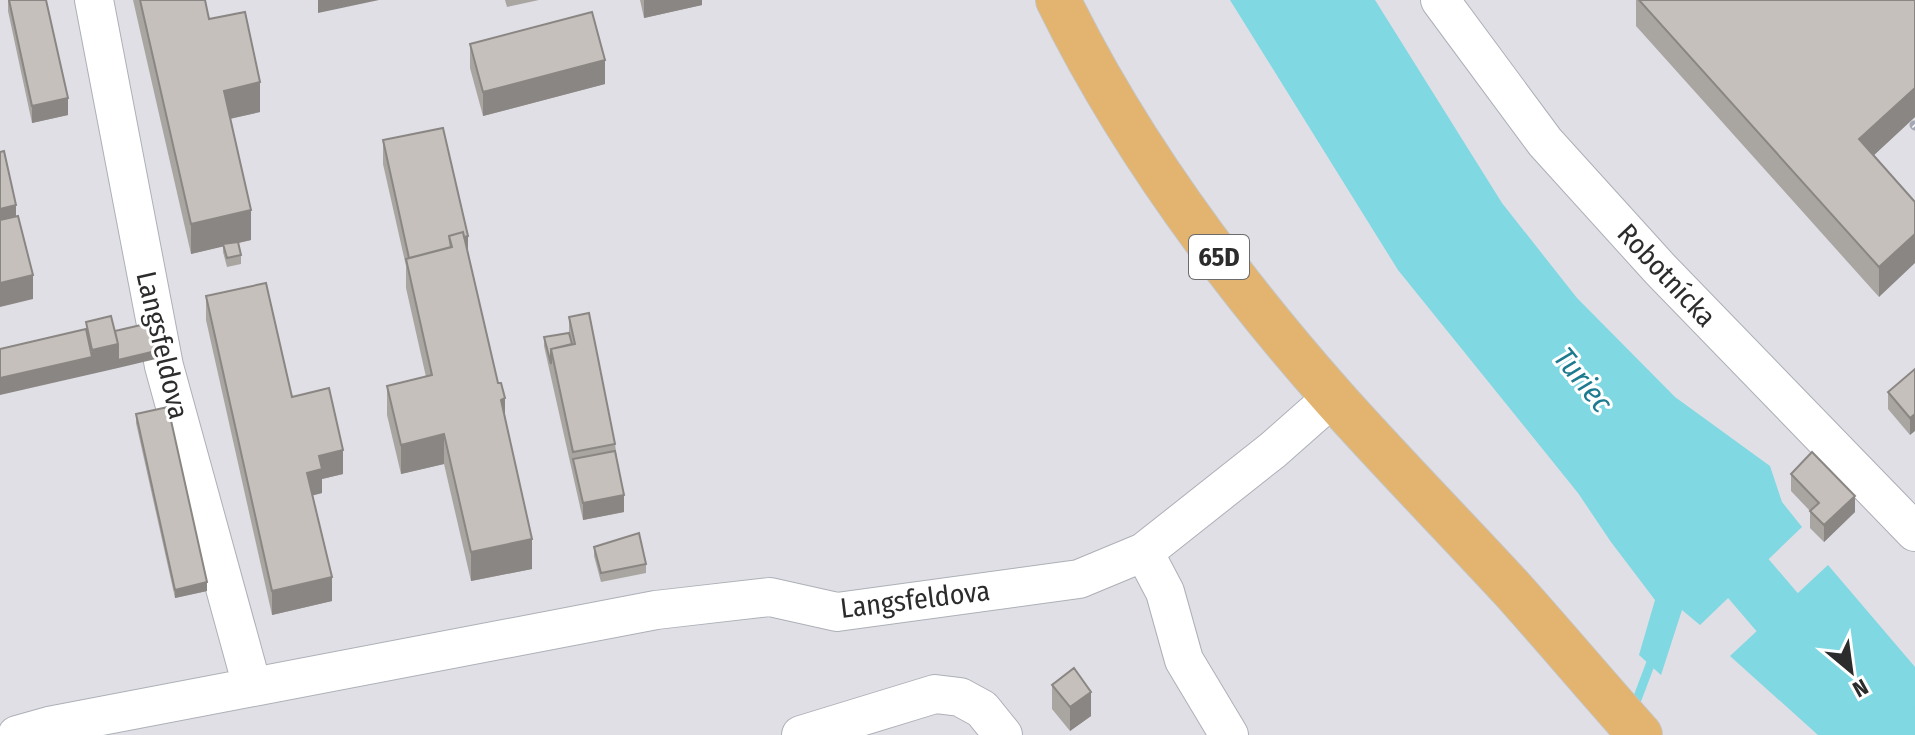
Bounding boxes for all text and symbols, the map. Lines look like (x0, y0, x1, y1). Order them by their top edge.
street label: Robotnícka (1611, 217, 1723, 334)
road number: 65D (1189, 235, 1249, 279)
street label: Langsfeldova (130, 268, 196, 422)
water label: Turiec (1546, 340, 1621, 421)
street label: Langsfeldova (838, 574, 992, 625)
north arrow (1811, 631, 1891, 711)
text: N (1848, 673, 1873, 703)

